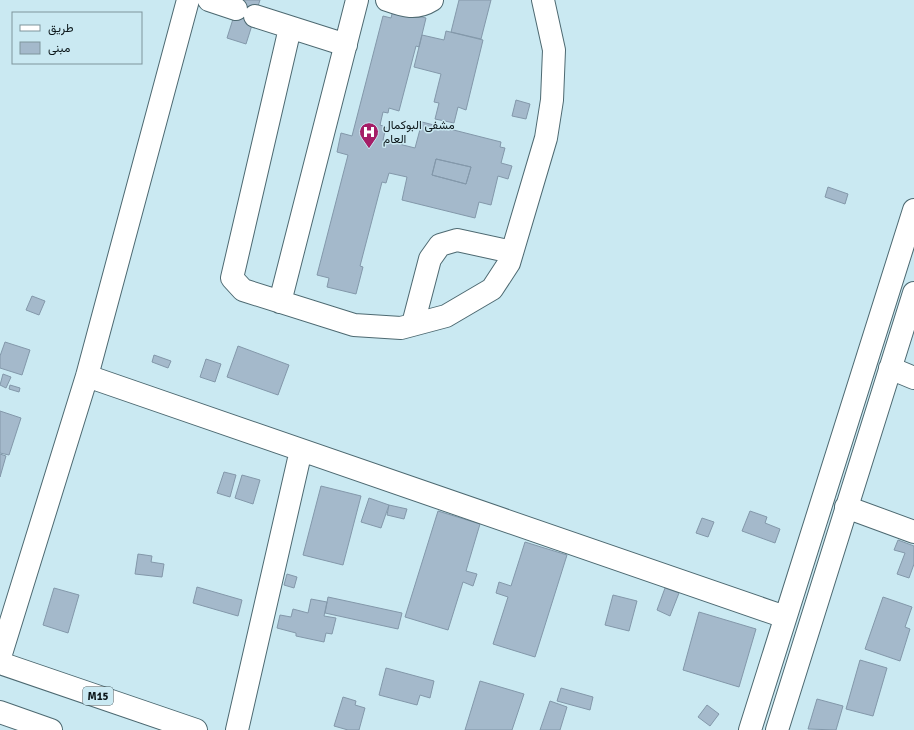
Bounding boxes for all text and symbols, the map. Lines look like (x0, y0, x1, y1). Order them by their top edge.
legend (12, 12, 142, 64)
text: طريق (48, 21, 74, 36)
text: مبنى (48, 41, 70, 56)
place label: مشفى البوكمال العام (383, 118, 455, 147)
hospital icon: مشفى البوكمال العام (358, 121, 380, 149)
road number: M15 (83, 687, 113, 705)

